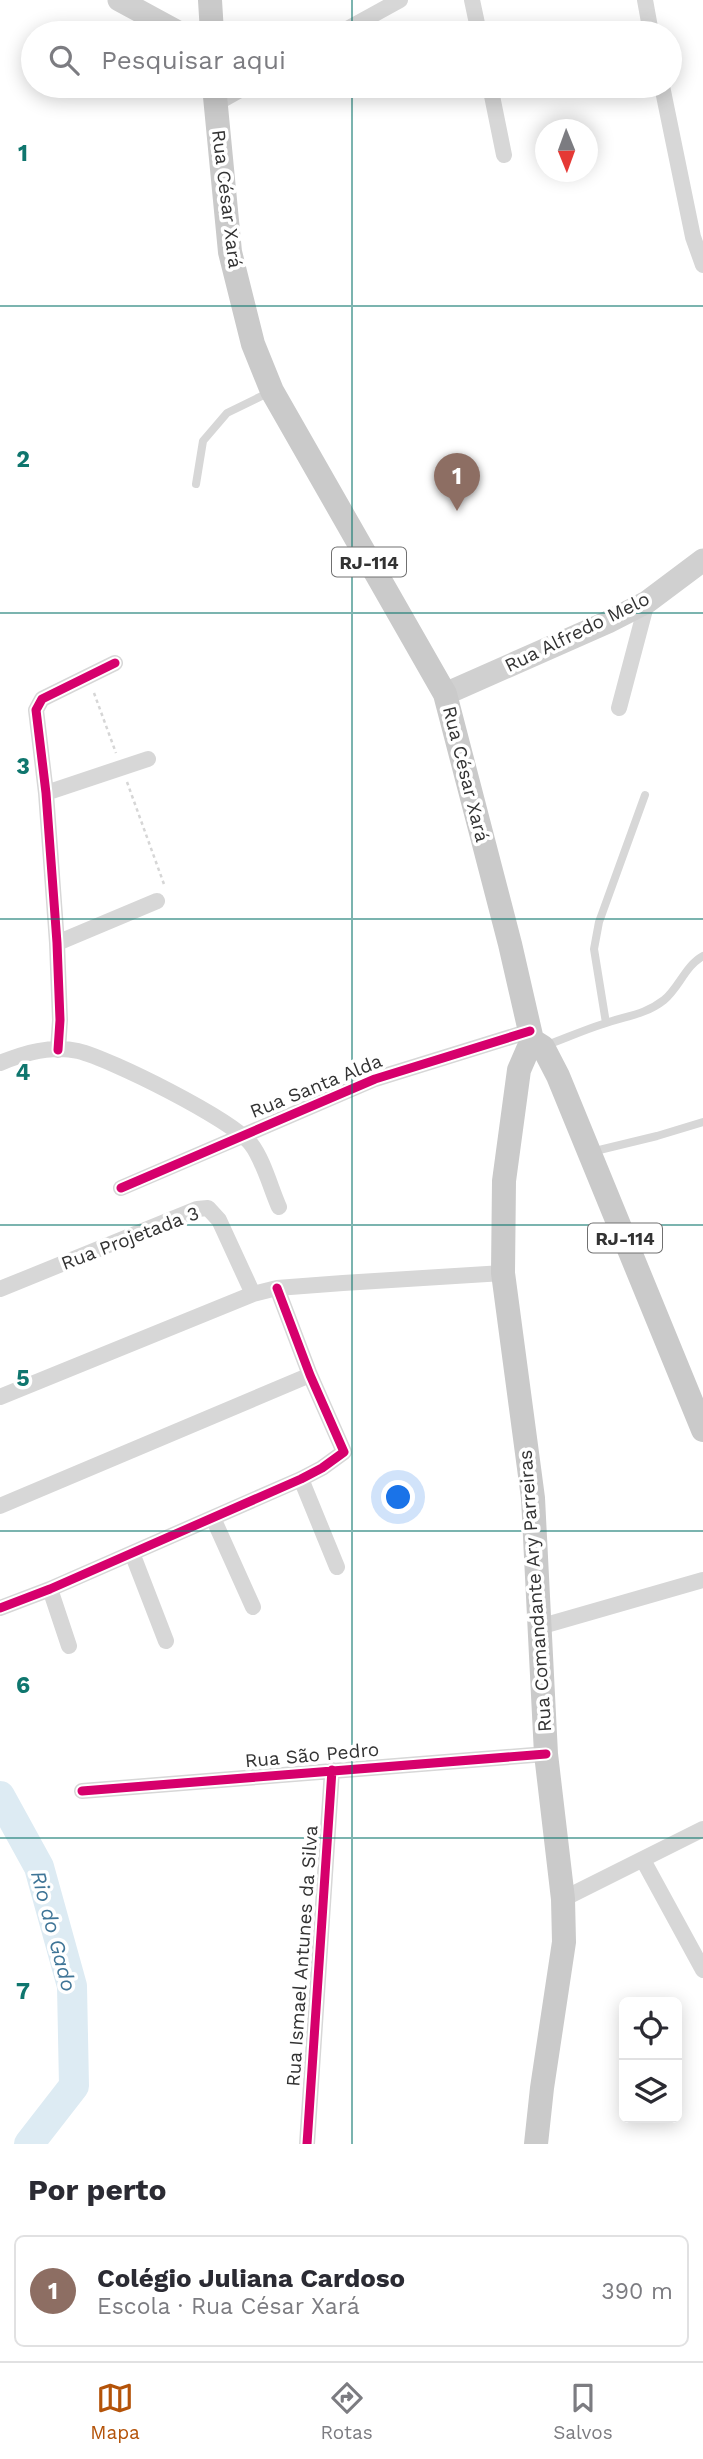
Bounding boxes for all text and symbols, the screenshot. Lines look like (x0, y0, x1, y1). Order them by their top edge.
search box (21, 21, 682, 98)
icon: search (45, 41, 83, 79)
text: Pesquisar aqui (101, 45, 286, 75)
north arrow (535, 119, 598, 182)
street label: Rua César Xará (207, 128, 247, 270)
text: 1 (18, 140, 28, 167)
text: 2 (16, 446, 30, 473)
pin: 1 (434, 453, 480, 511)
road number: RJ-114 (332, 548, 406, 576)
street label: Rua Alfredo Melo (501, 587, 653, 677)
street label: Rua César Xará (438, 704, 494, 845)
text: 3 (16, 753, 30, 780)
street label: Rua Santa Alda (247, 1049, 386, 1123)
text: 4 (16, 1059, 31, 1086)
street label: Rua Projetada 3 (58, 1201, 202, 1275)
road number: RJ-114 (588, 1224, 662, 1252)
text: 5 (16, 1365, 30, 1392)
street label: Rua Comandante Ary Parreiras (514, 1449, 556, 1733)
your location (381, 1480, 415, 1514)
text: 6 (16, 1672, 30, 1699)
street label: Rua São Pedro (244, 1738, 380, 1772)
street label: Rua Ismael Antunes da Silva (281, 1824, 323, 2087)
water label: Rio do Gado (26, 1868, 82, 1994)
text: 7 (16, 1978, 30, 2005)
map controls (619, 1997, 682, 2123)
button: locate (619, 1997, 682, 2060)
button: layers (619, 2060, 682, 2123)
text: Por perto (28, 2172, 166, 2207)
text: Colégio Juliana Cardoso (97, 2263, 405, 2293)
text: 1 (48, 2278, 58, 2305)
text: 390 m (601, 2278, 673, 2305)
text: Escola · Rua César Xará (97, 2293, 360, 2320)
tab: Mapa (90, 2379, 140, 2444)
tab: Rotas (320, 2379, 373, 2444)
tab: Salvos (553, 2379, 613, 2444)

